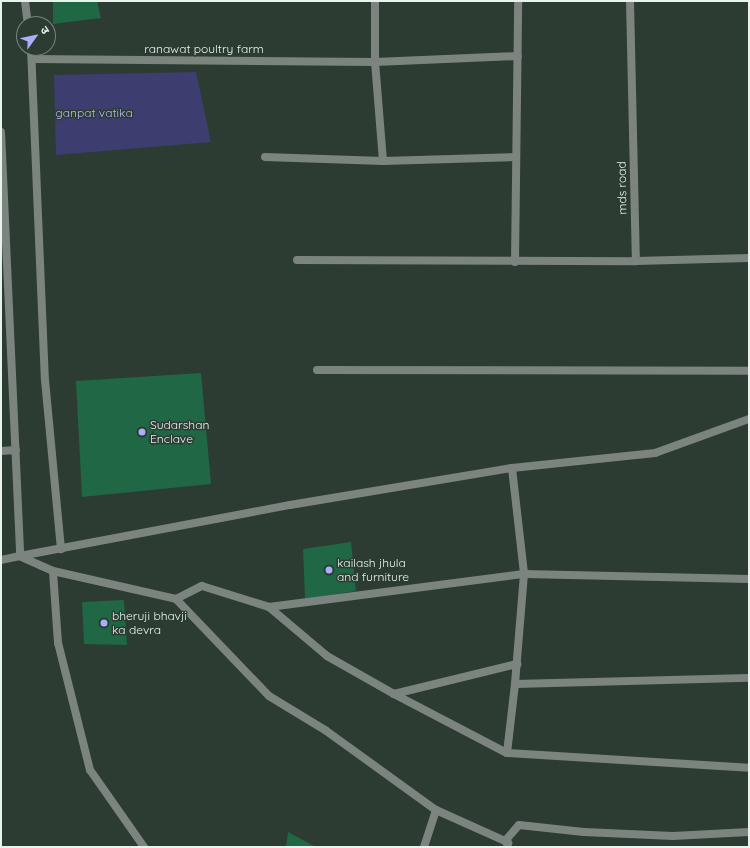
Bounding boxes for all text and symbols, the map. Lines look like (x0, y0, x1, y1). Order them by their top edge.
north arrow (16, 16, 56, 56)
text: उ (38, 23, 53, 37)
street label: ranawat poultry farm (144, 42, 264, 56)
park label: ganpat vatika (55, 106, 133, 120)
street label: mds road (614, 161, 630, 215)
place label: Sudarshan Enclave (150, 418, 209, 446)
marker: Sudarshan Enclave (137, 427, 147, 437)
place label: kailash jhula and furniture (337, 556, 409, 584)
marker: kailash jhula and furniture (324, 565, 334, 575)
place label: bheruji bhavji ka devra (112, 609, 187, 637)
marker: bheruji bhavji ka devra (99, 618, 109, 628)

